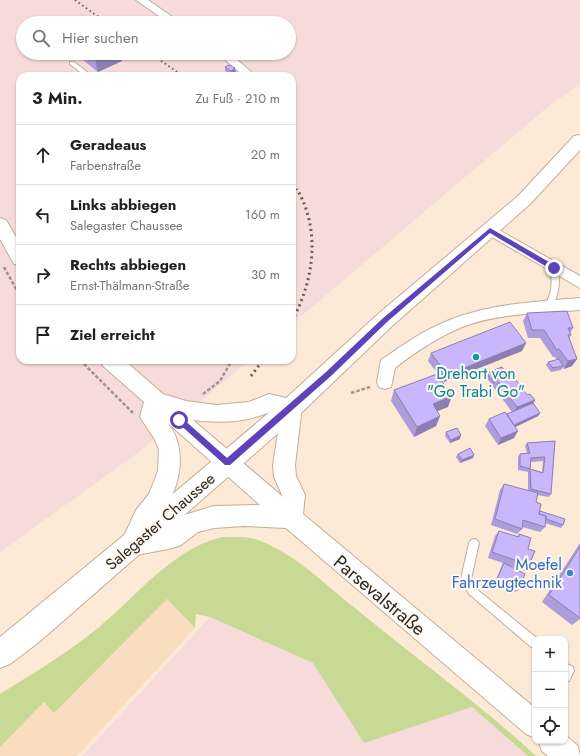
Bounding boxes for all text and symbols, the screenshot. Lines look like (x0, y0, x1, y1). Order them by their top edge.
search box (16, 16, 296, 60)
icon: search (30, 27, 52, 49)
text: Hier suchen (62, 27, 139, 49)
text: 3 Min. (32, 86, 83, 110)
text: Zu Fuß · 210 m (195, 89, 280, 108)
text: Geradeaus (70, 134, 146, 156)
icon: ahead (32, 144, 54, 166)
text: 20 m (251, 145, 280, 164)
text: Farbenstraße (70, 156, 141, 175)
text: Links abbiegen (70, 194, 176, 216)
icon: left (32, 204, 54, 226)
text: 160 m (245, 205, 280, 224)
text: Salegaster Chaussee (70, 216, 183, 235)
text: Rechts abbiegen (70, 254, 186, 276)
route end (545, 259, 563, 277)
icon: right (32, 264, 54, 286)
text: 30 m (251, 265, 280, 284)
text: Ernst-Thälmann-Straße (70, 276, 189, 295)
icon: arrive (32, 324, 54, 346)
text: Ziel erreicht (70, 324, 155, 346)
marker: Drehort von "Go Trabi Go" (471, 352, 481, 362)
place label: Drehort von "Go Trabi Go" (427, 362, 525, 403)
route start (170, 411, 188, 429)
street label: Salegaster Chaussee (100, 467, 220, 576)
street label: Parsevalstraße (328, 549, 432, 642)
place label: Moefel Fahrzeugtechnik (452, 553, 563, 594)
marker: Moefel Fahrzeugtechnik (565, 568, 575, 578)
map controls (532, 636, 568, 744)
button: + (532, 636, 568, 672)
button: − (532, 672, 568, 708)
button: locate (532, 708, 568, 744)

